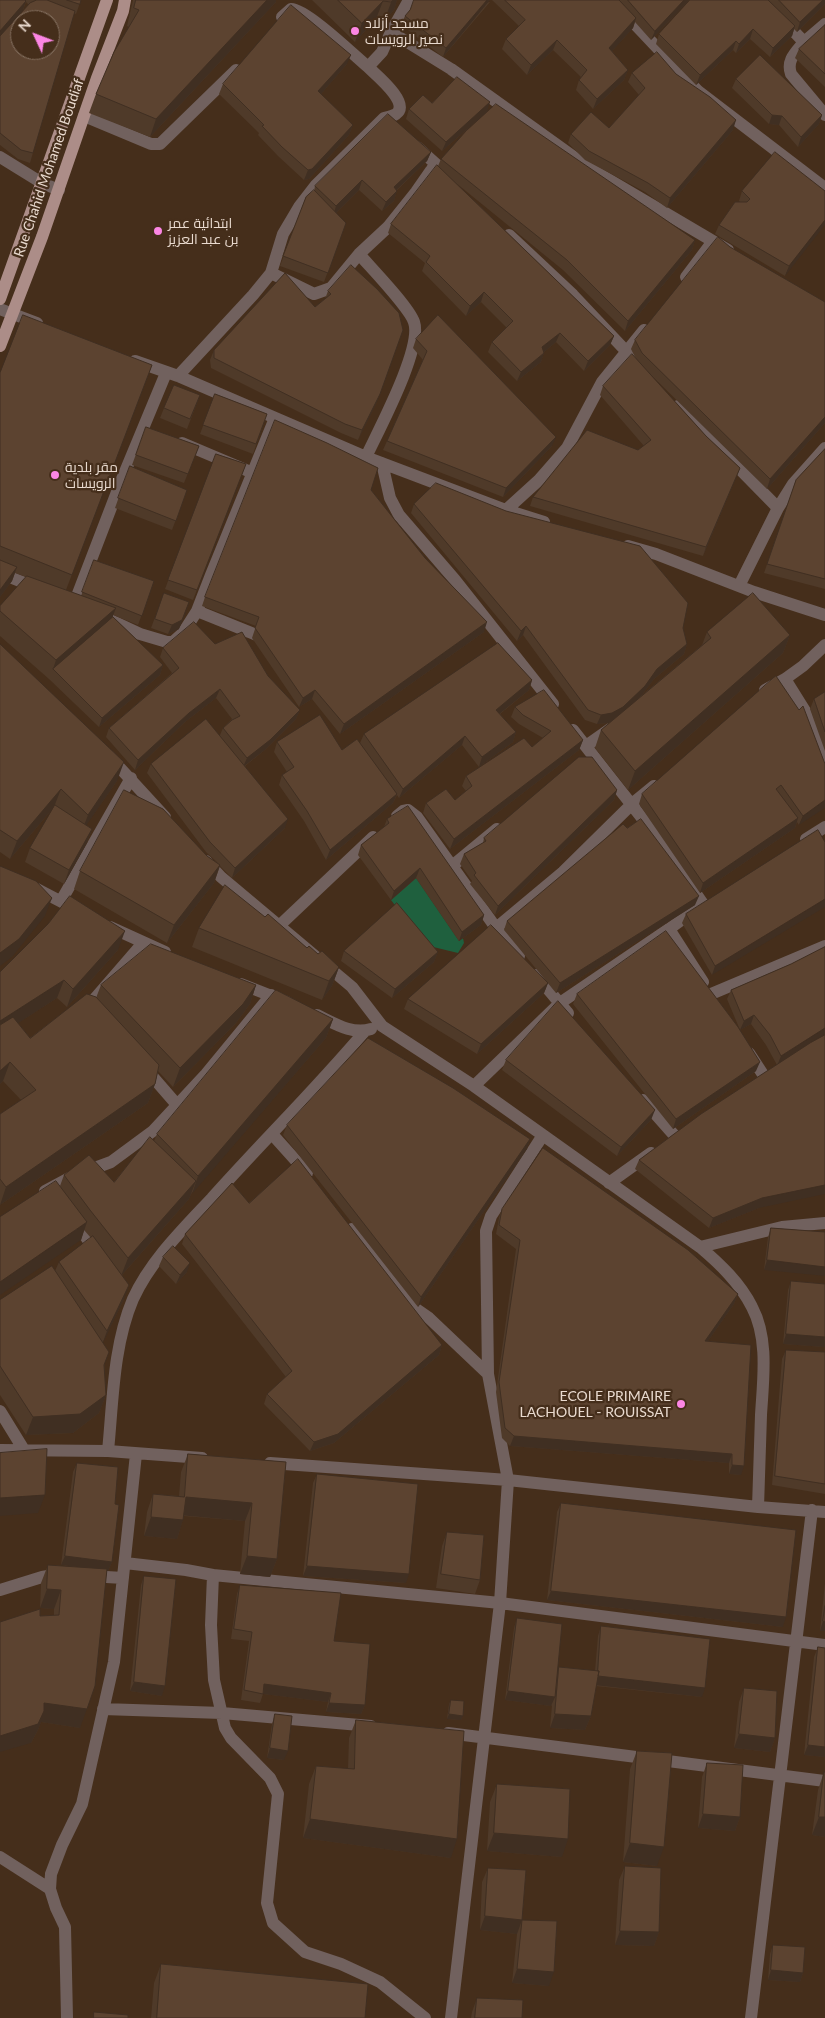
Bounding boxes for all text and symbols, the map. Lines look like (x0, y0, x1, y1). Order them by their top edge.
north arrow (10, 10, 60, 60)
text: N (14, 15, 34, 35)
place label: مسجد أزلاد نصير الرويسات (365, 15, 443, 48)
marker: مسجد أزلاد نصير الرويسات (349, 25, 361, 37)
street label: Rue Chahid Mohamed Boudiaf (11, 77, 87, 259)
place label: ابتدائية عمر بن عبد العزيز (168, 215, 238, 248)
marker: ابتدائية عمر بن عبد العزيز (152, 225, 164, 237)
place label: مقر بلدية الرويسات (65, 459, 118, 492)
marker: مقر بلدية الرويسات (49, 469, 61, 481)
place label: ECOLE PRIMAIRE LACHOUEL - ROUISSAT (520, 1388, 671, 1420)
marker: ECOLE PRIMAIRE LACHOUEL - ROUISSAT (675, 1398, 687, 1410)

